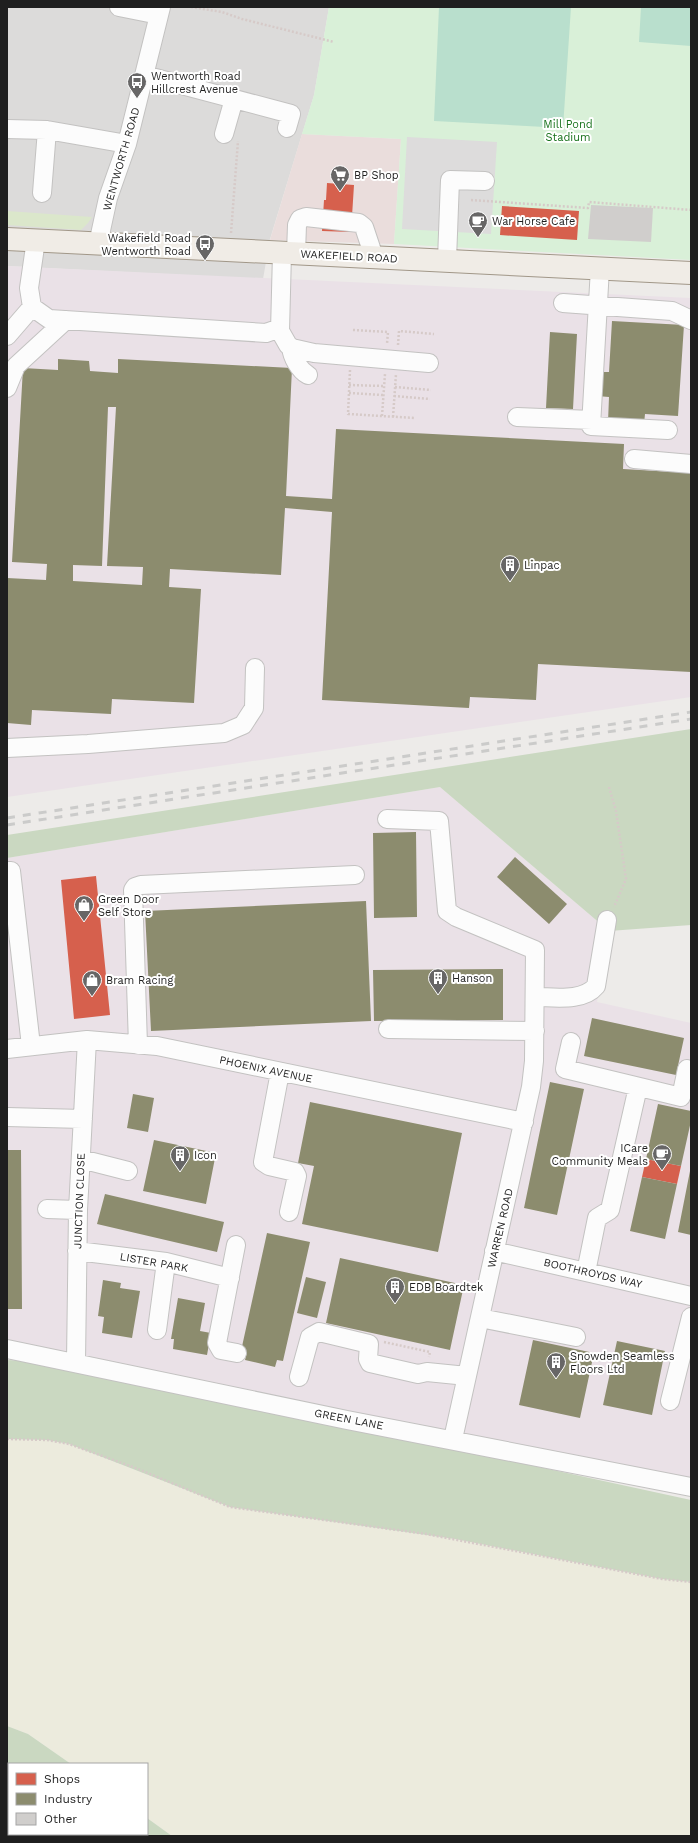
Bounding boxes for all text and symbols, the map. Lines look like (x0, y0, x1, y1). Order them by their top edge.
place label: Wentworth Road Hillcrest Avenue (151, 70, 241, 96)
bus stop icon: Wentworth Road Hillcrest Avenue (126, 71, 148, 99)
street label: WENTWORTH ROAD (100, 106, 142, 212)
park label: Mill Pond Stadium (543, 118, 593, 144)
supermarket icon: BP Shop (329, 164, 351, 192)
place label: BP Shop (354, 169, 399, 182)
cafe icon: War Horse Cafe (467, 210, 489, 238)
place label: War Horse Cafe (492, 215, 575, 228)
place label: Wakefield Road Wentworth Road (101, 232, 191, 258)
bus stop icon: Wakefield Road Wentworth Road (194, 233, 216, 261)
street label: WAKEFIELD ROAD (300, 247, 398, 266)
building icon: Linpac (499, 554, 521, 582)
place label: Linpac (524, 559, 560, 572)
place label: Green Door Self Store (98, 893, 160, 919)
shop icon: Green Door Self Store (73, 894, 95, 922)
building icon: Hanson (427, 967, 449, 995)
shop icon: Bram Racing (81, 969, 103, 997)
place label: Hanson (452, 972, 492, 985)
place label: Bram Racing (106, 974, 173, 987)
street label: PHOENIX AVENUE (218, 1053, 314, 1086)
place label: ICare Community Meals (552, 1142, 648, 1168)
cafe icon: ICare Community Meals (651, 1143, 673, 1171)
building icon: Icon (169, 1144, 191, 1172)
place label: Icon (194, 1149, 217, 1162)
street label: JUNCTION CLOSE (71, 1153, 88, 1249)
street label: WARREN ROAD (485, 1187, 516, 1269)
street label: LISTER PARK (119, 1250, 189, 1275)
street label: BOOTHROYDS WAY (542, 1256, 644, 1291)
building icon: EDB Boardtek (384, 1276, 406, 1304)
place label: EDB Boardtek (409, 1281, 483, 1294)
place label: Snowden Seamless Floors Ltd (570, 1350, 675, 1376)
building icon: Snowden Seamless Floors Ltd (545, 1351, 567, 1379)
street label: GREEN LANE (313, 1406, 385, 1433)
legend (8, 1763, 148, 1835)
text: Shops (44, 1772, 80, 1786)
text: Industry (44, 1792, 93, 1806)
text: Other (44, 1812, 77, 1826)

